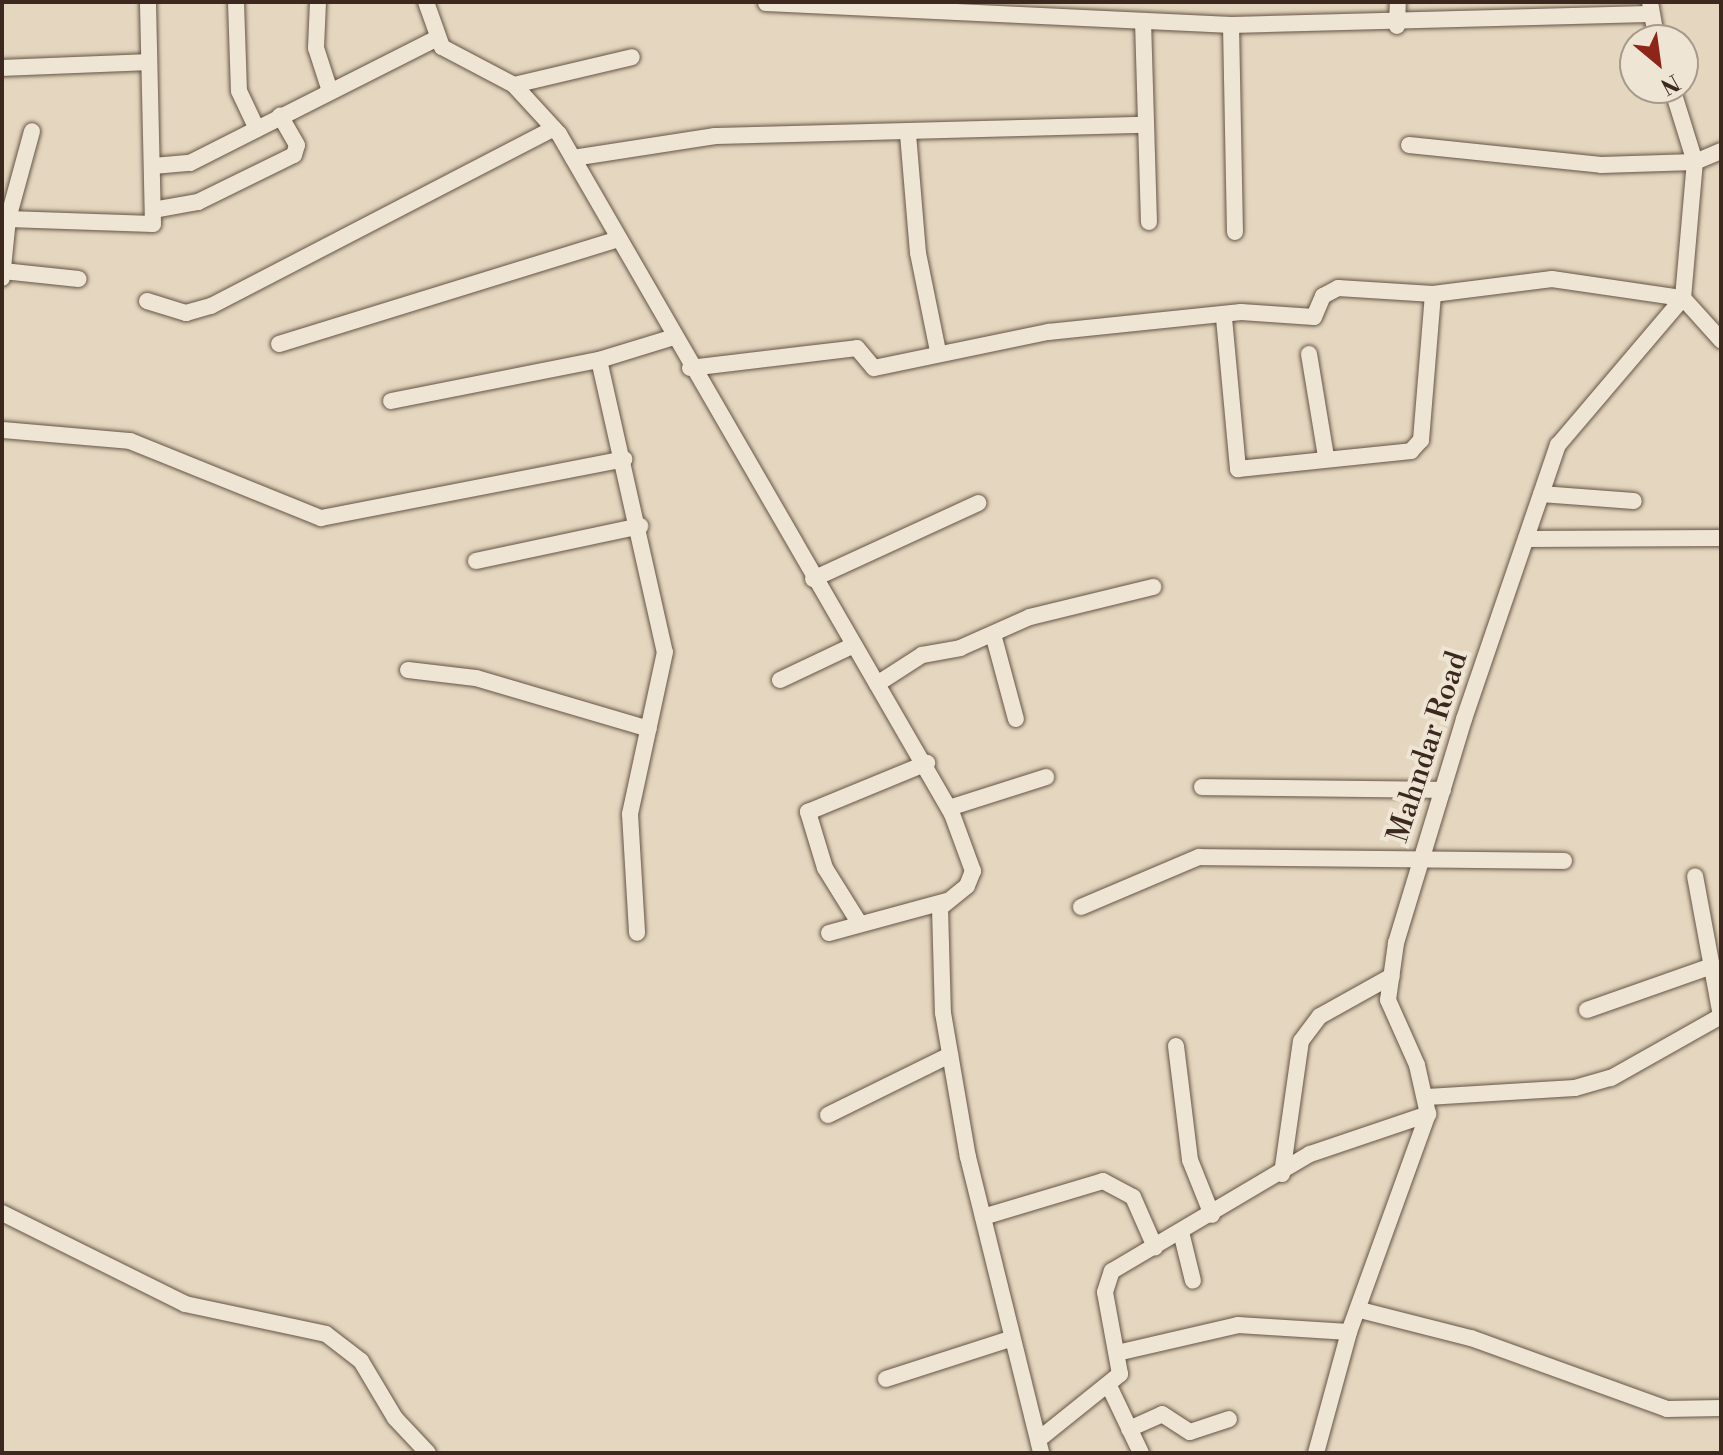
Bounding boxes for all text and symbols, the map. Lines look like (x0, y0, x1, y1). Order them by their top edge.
north arrow (1619, 24, 1699, 104)
text: N (1656, 68, 1684, 100)
street label: Mahndar Road (1380, 647, 1476, 847)

